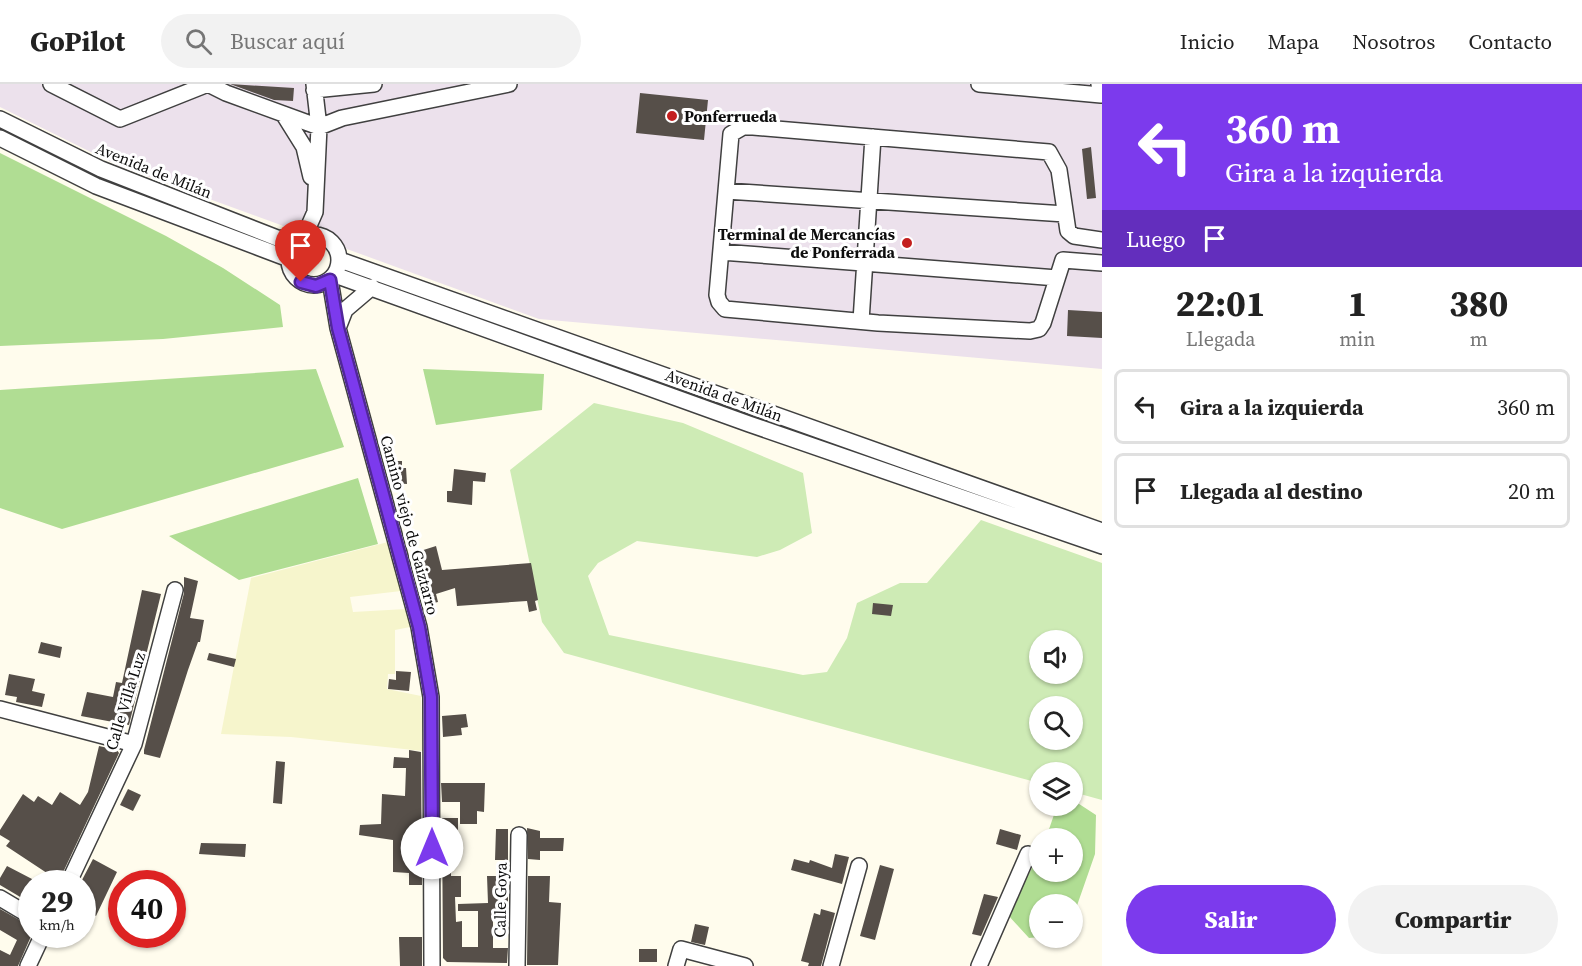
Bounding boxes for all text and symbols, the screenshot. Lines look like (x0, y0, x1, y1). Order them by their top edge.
search box (161, 14, 581, 68)
text: GoPilot (30, 22, 125, 60)
icon: search (182, 25, 215, 58)
text: Buscar aquí (230, 26, 345, 56)
text: Inicio (1180, 27, 1234, 56)
text: Mapa (1267, 27, 1319, 56)
text: Nosotros (1352, 27, 1435, 56)
text: Contacto (1468, 27, 1552, 56)
text: 360 m (1225, 99, 1340, 157)
place label: Ponferrueda (684, 105, 778, 127)
icon: left (1126, 108, 1204, 186)
marker: Ponferrueda (665, 109, 679, 123)
street label: Avenida de Milán (93, 137, 216, 203)
text: Gira a la izquierda (1225, 154, 1443, 191)
pin (275, 220, 326, 282)
icon: arrive (1198, 222, 1231, 255)
place label: Terminal de Mercancías de Ponferrada (718, 223, 895, 263)
text: Luego (1126, 224, 1186, 254)
icon: arrive (284, 229, 317, 262)
marker: Terminal de Mercancías de Ponferrada (900, 236, 914, 250)
text: 22:01 (1176, 279, 1266, 328)
text: 1 (1347, 279, 1367, 328)
text: 380 (1449, 279, 1508, 328)
text: Llegada (1186, 325, 1255, 353)
text: min (1339, 325, 1375, 353)
text: m (1470, 325, 1488, 353)
street label: Avenida de Milán (662, 364, 786, 427)
icon: left (1129, 390, 1162, 423)
text: Gira a la izquierda (1180, 392, 1364, 422)
text: 360 m (1497, 392, 1555, 422)
street label: Camino viejo de Gaiztarro (375, 433, 445, 617)
icon: arrive (1129, 474, 1162, 507)
text: Llegada al destino (1180, 476, 1363, 506)
text: 20 m (1508, 476, 1555, 506)
map controls (1029, 630, 1083, 948)
button: sound (1029, 630, 1083, 684)
street label: Calle Villa Luz (100, 649, 150, 753)
button: search (1029, 696, 1083, 750)
button: layers (1029, 762, 1083, 816)
position arrow (400, 816, 464, 880)
button: + (1029, 828, 1083, 882)
street label: Calle Goya (488, 861, 512, 938)
speed limit sign: 40 (108, 870, 186, 948)
text: 29 (41, 881, 73, 922)
button: Salir (1126, 885, 1336, 954)
button: Compartir (1348, 885, 1558, 954)
button: − (1029, 894, 1083, 948)
text: km/h (39, 914, 75, 935)

